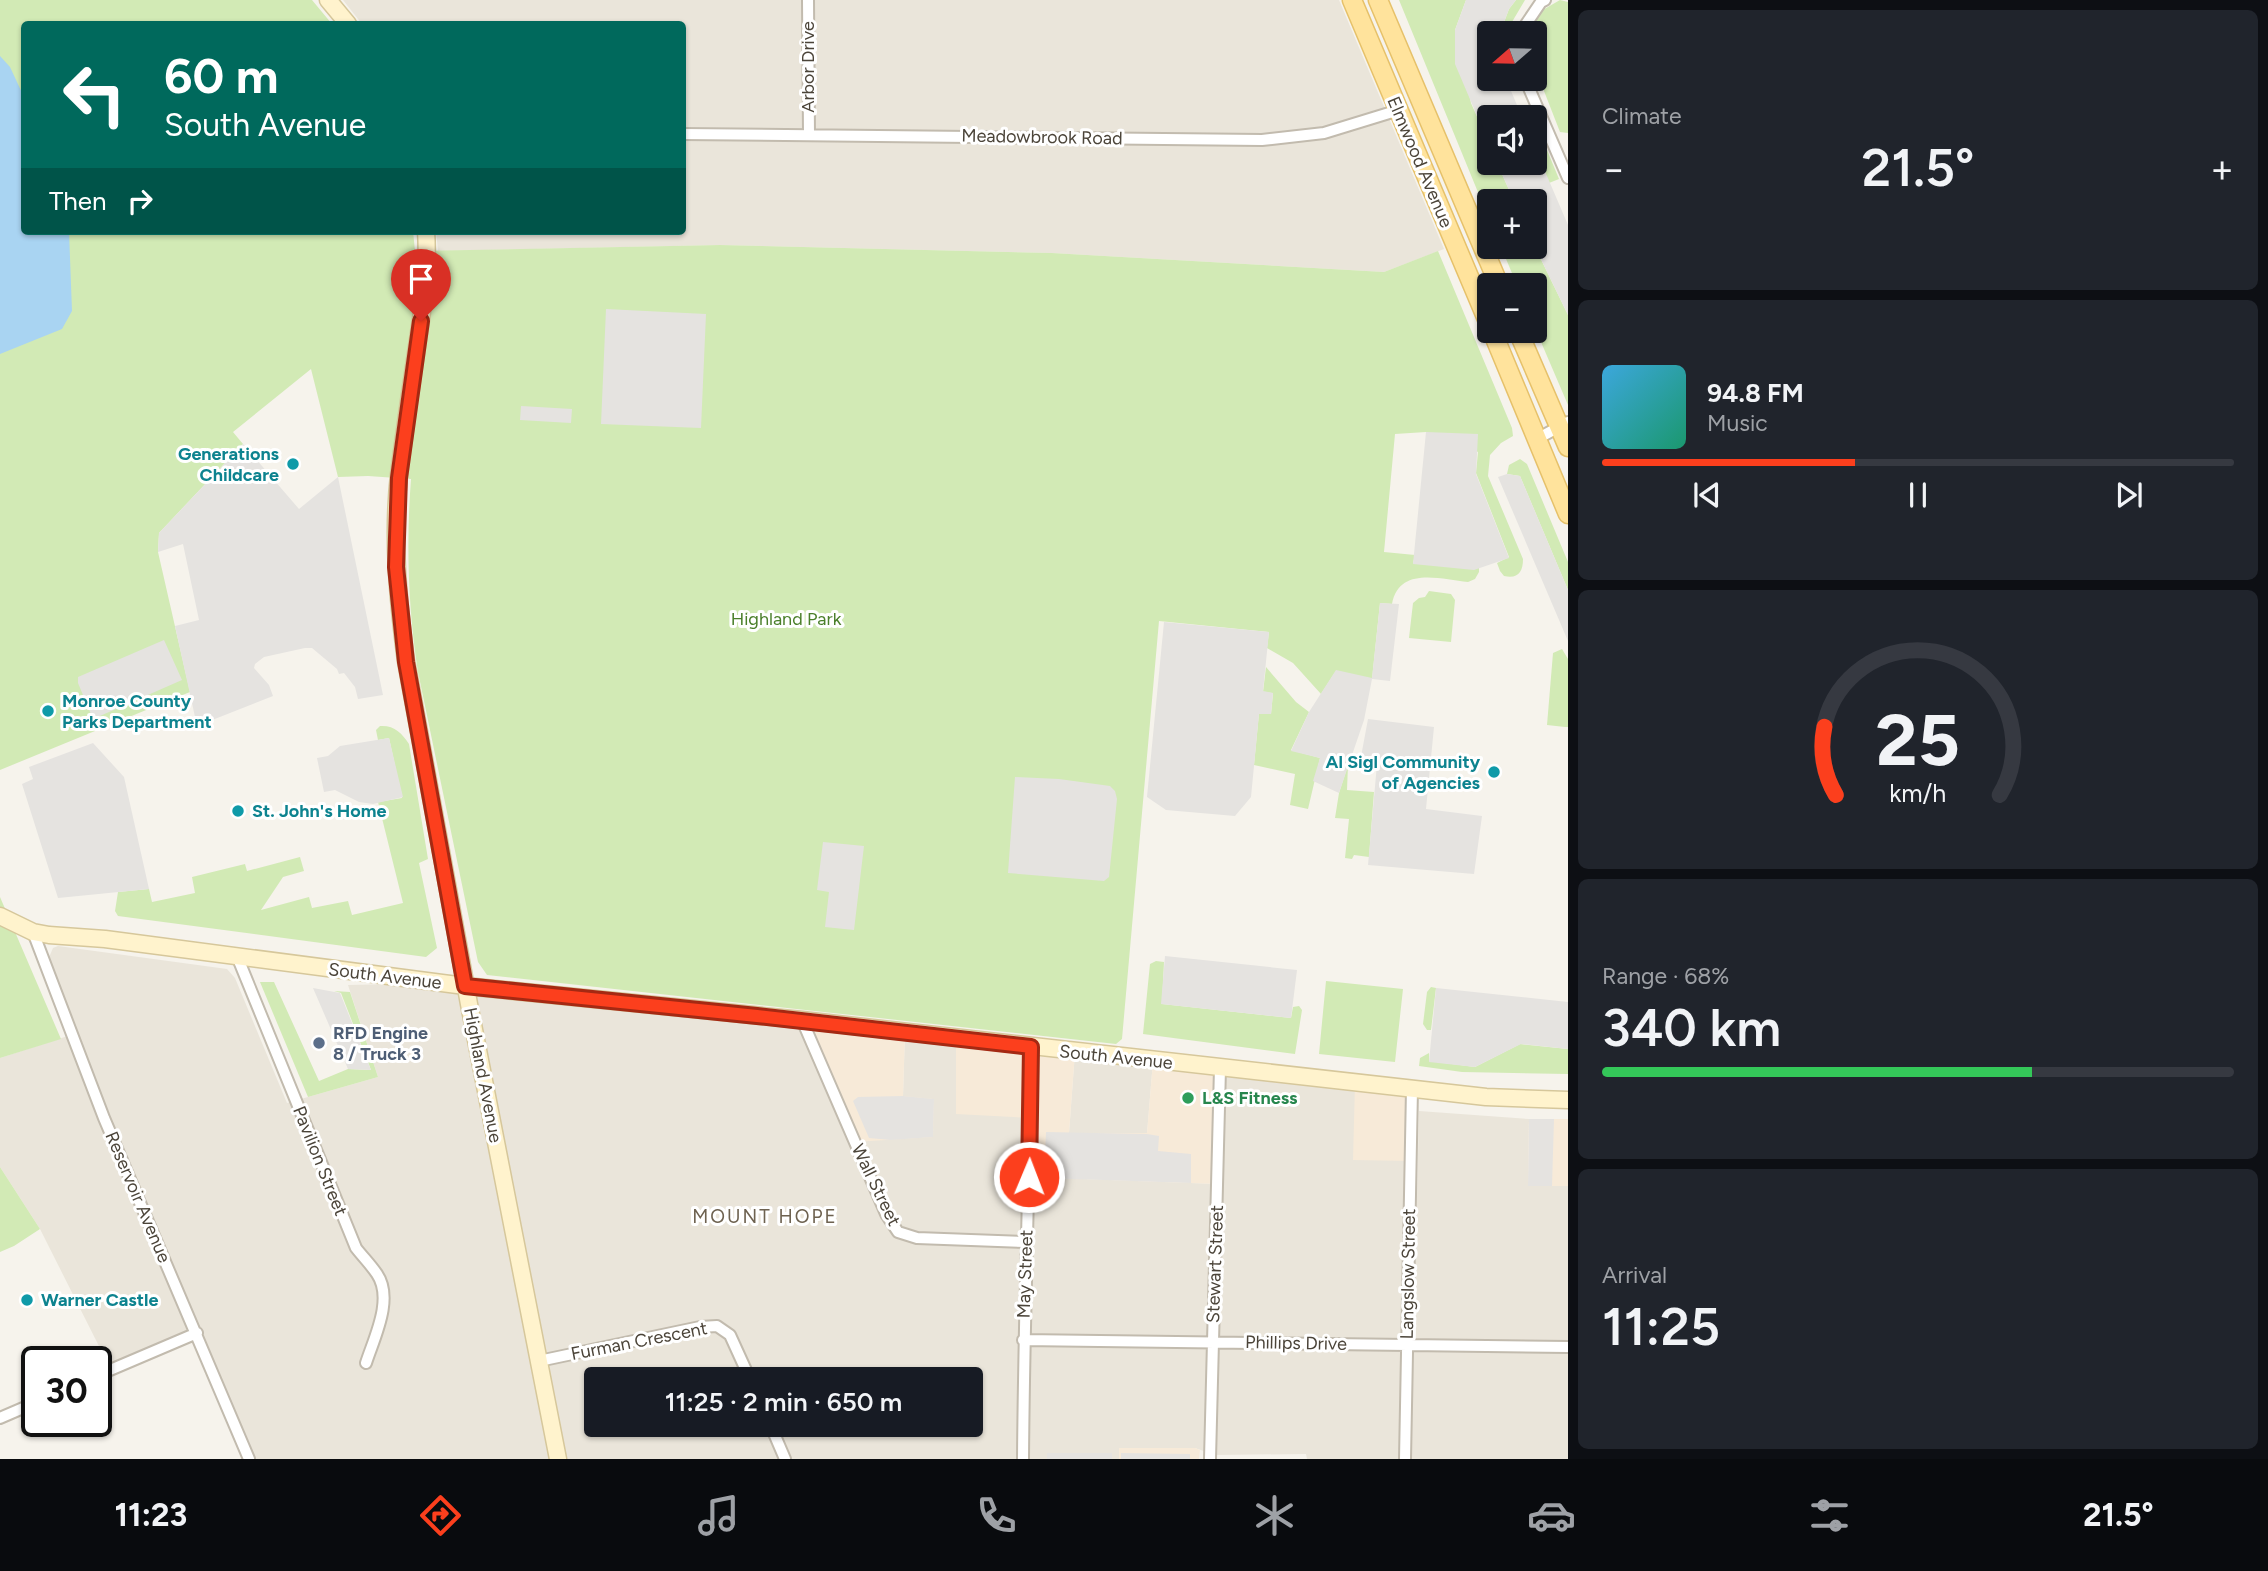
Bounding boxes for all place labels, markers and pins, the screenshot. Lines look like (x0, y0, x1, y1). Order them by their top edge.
pin (391, 249, 451, 321)
place label: Generations Childcare (178, 443, 280, 486)
marker: Generations Childcare (285, 456, 301, 472)
place label: Monroe County Parks Department (62, 690, 212, 733)
marker: Monroe County Parks Department (40, 703, 56, 719)
place label: Al Sigl Community of Agencies (1326, 751, 1481, 794)
marker: Al Sigl Community of Agencies (1486, 764, 1502, 780)
place label: St. John's Home (252, 800, 387, 822)
marker: St. John's Home (230, 803, 246, 819)
place label: RFD Engine 8 / Truck 3 (333, 1022, 428, 1065)
marker: RFD Engine 8 / Truck 3 (311, 1035, 327, 1051)
place label: L&S Fitness (1202, 1087, 1298, 1109)
marker: L&S Fitness (1180, 1090, 1196, 1106)
place label: Warner Castle (41, 1289, 158, 1311)
marker: Warner Castle (19, 1292, 35, 1308)

